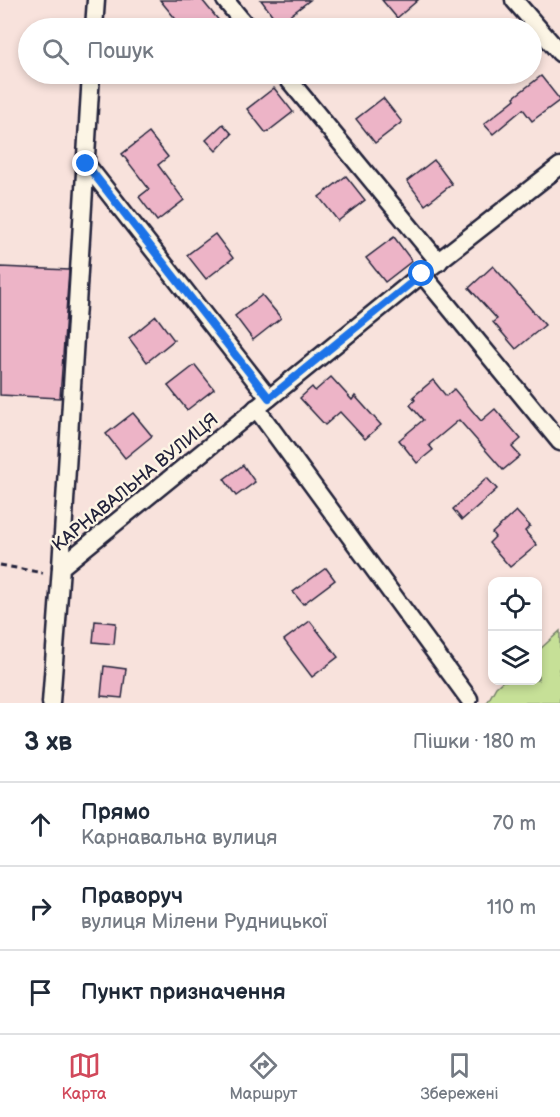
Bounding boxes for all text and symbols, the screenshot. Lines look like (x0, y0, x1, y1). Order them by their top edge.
search box (18, 18, 542, 84)
icon: search (39, 35, 72, 68)
text: Пошук (87, 38, 154, 65)
route end (72, 150, 98, 176)
route start (408, 260, 434, 286)
street label: КАРНАВАЛЬНА ВУЛИЦЯ (48, 409, 222, 556)
map controls (488, 577, 542, 685)
button: locate (488, 577, 542, 631)
button: layers (488, 631, 542, 685)
text: 3 хв (24, 727, 72, 758)
text: Пішки · 180 m (413, 730, 536, 754)
text: Прямо (81, 799, 150, 826)
icon: ahead (24, 808, 57, 841)
text: 70 m (492, 812, 536, 836)
text: Карнавальна вулиця (81, 826, 277, 850)
text: Праворуч (81, 883, 183, 910)
icon: right (24, 892, 57, 925)
text: 110 m (487, 896, 536, 920)
text: вулиця Мілени Рудницької (81, 910, 327, 934)
icon: arrive (24, 976, 57, 1009)
text: Пункт призначення (81, 979, 286, 1006)
tab: Карта (61, 1049, 107, 1104)
tab: Маршрут (229, 1049, 298, 1104)
tab: Збережені (420, 1049, 499, 1104)

